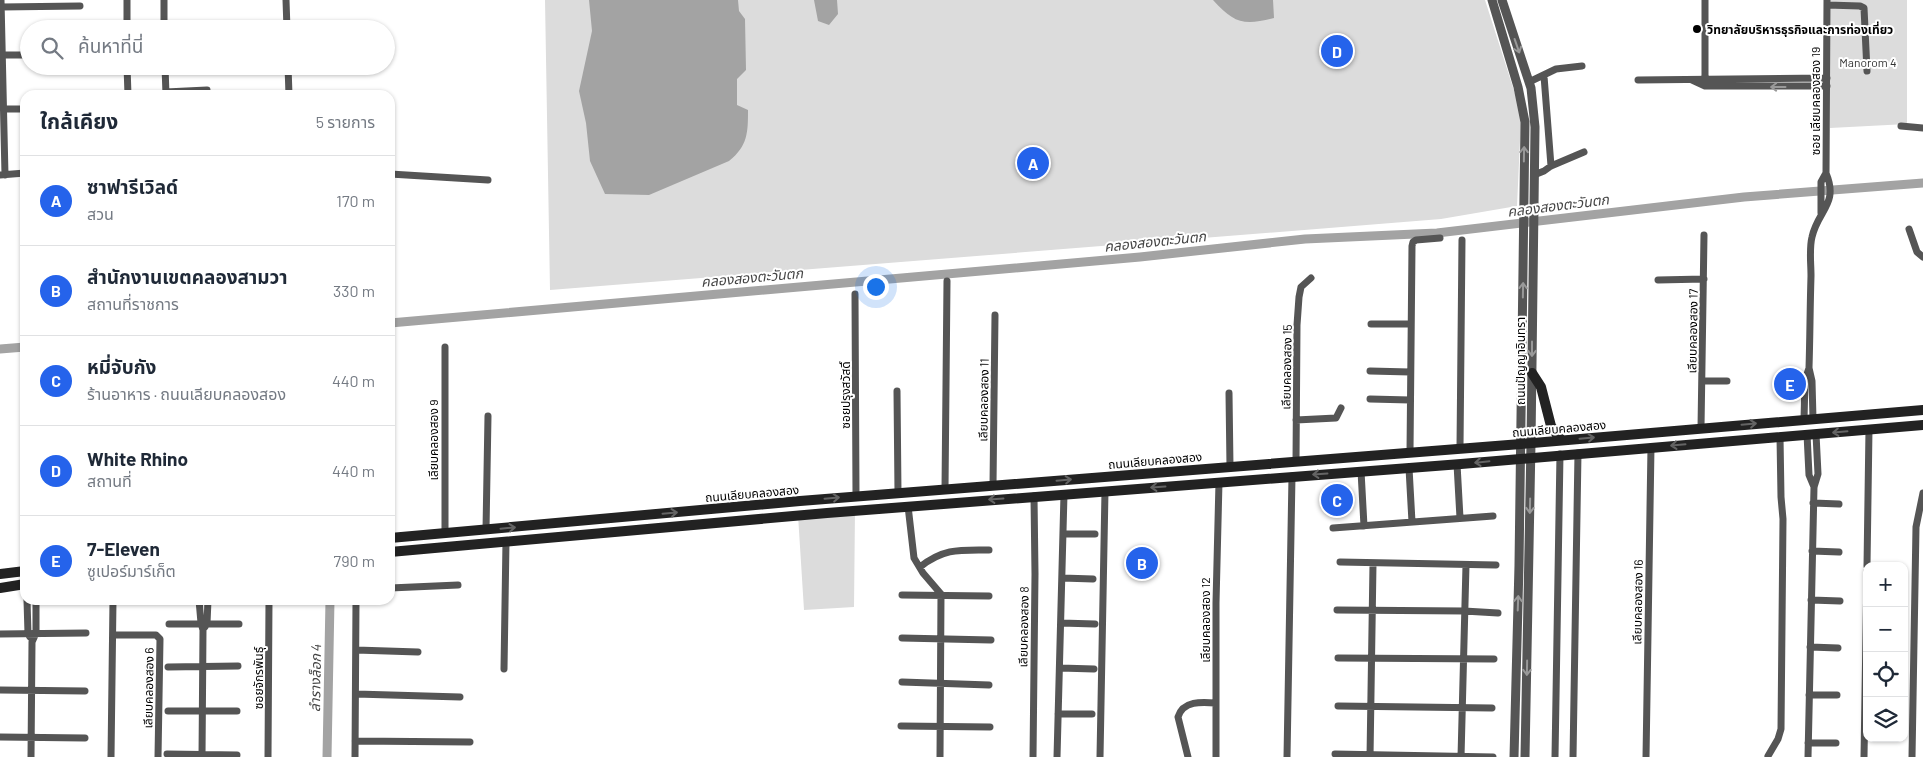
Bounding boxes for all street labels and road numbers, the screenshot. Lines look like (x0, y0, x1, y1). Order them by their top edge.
street label: ซอย เลียบคลองสอง 19 (1808, 47, 1822, 155)
street label: เลียบคลองสอง 17 (1684, 288, 1700, 373)
street label: ถนนปัญญาอินทรา (1513, 317, 1527, 405)
street label: เลียบคลองสอง 15 (1278, 324, 1294, 410)
street label: เลียบคลองสอง 11 (975, 358, 991, 442)
street label: ซอยปรุงสวัสดิ์ (838, 361, 853, 429)
street label: เลียบคลองสอง 9 (426, 399, 440, 481)
street label: ถนนเลียบคลองสอง (1511, 417, 1607, 439)
street label: ถนนเลียบคลองสอง (1107, 449, 1203, 471)
street label: ถนนเลียบคลองสอง (704, 482, 800, 504)
street label: เลียบคลองสอง 16 (1629, 559, 1645, 645)
street label: เลียบคลองสอง 12 (1198, 577, 1212, 663)
street label: เลียบคลองสอง 8 (1015, 586, 1031, 668)
street label: เลียบคลองสอง 6 (140, 647, 156, 729)
street label: ซอยจักรพันธุ์ (251, 647, 266, 709)

